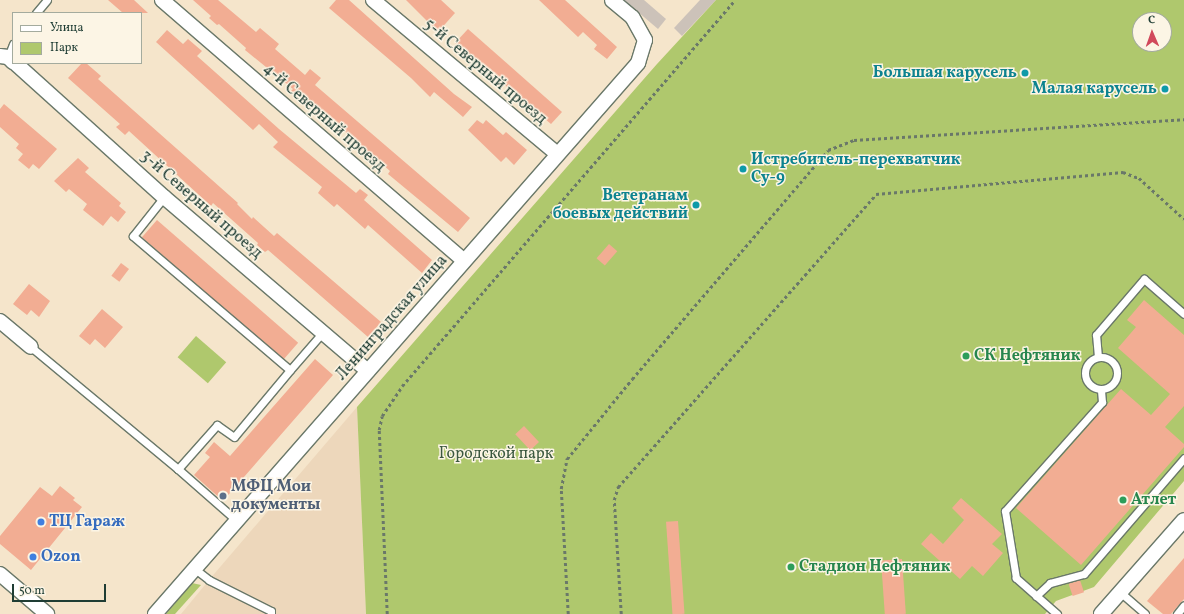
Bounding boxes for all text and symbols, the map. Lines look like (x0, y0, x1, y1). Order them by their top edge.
legend (12, 12, 142, 64)
north arrow (1132, 12, 1172, 52)
text: С (1148, 13, 1155, 28)
street label: 5-й Северный проезд (420, 15, 550, 129)
text: Улица (50, 20, 83, 36)
text: Парк (50, 40, 78, 56)
street label: 4-й Северный проезд (259, 60, 389, 176)
place label: Большая карусель (873, 63, 1017, 83)
marker: Большая карусель (1020, 68, 1030, 78)
place label: Малая карусель (1032, 79, 1157, 99)
marker: Малая карусель (1160, 84, 1170, 94)
street label: 3-й Северный проезд (136, 147, 266, 263)
place label: Истребитель-перехватчик Су-9 (751, 150, 960, 188)
marker: Истребитель-перехватчик Су-9 (738, 164, 748, 174)
place label: Ветеранам боевых действий (553, 186, 688, 224)
marker: Ветеранам боевых действий (691, 200, 701, 210)
street label: Ленинградская улица (332, 251, 452, 385)
place label: СК Нефтяник (974, 346, 1080, 366)
marker: СК Нефтяник (961, 351, 971, 361)
park label: Городской парк (439, 444, 553, 464)
place label: МФЦ Мои документы (231, 477, 320, 515)
place label: Атлет (1131, 490, 1176, 510)
marker: МФЦ Мои документы (218, 491, 228, 501)
marker: Атлет (1118, 495, 1128, 505)
place label: ТЦ Гараж (49, 512, 125, 532)
marker: ТЦ Гараж (36, 517, 46, 527)
place label: Ozon (41, 547, 81, 567)
marker: Ozon (28, 552, 38, 562)
place label: Стадион Нефтяник (799, 557, 950, 577)
marker: Стадион Нефтяник (786, 562, 796, 572)
scale bar (14, 576, 108, 602)
text: 50 m (19, 583, 45, 599)

